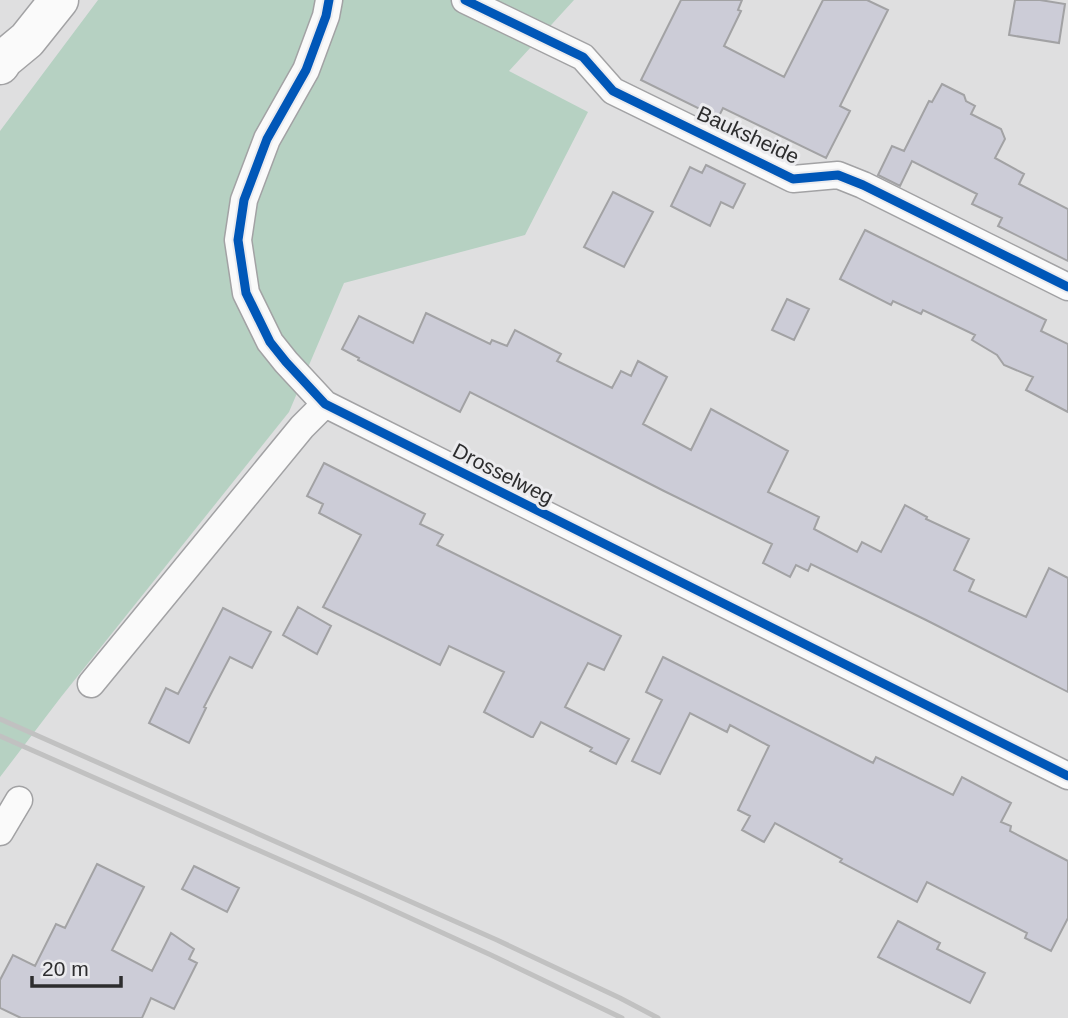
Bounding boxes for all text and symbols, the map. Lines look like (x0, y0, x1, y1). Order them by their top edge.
street label: Bauksheide (694, 101, 803, 168)
street label: Drosselweg (449, 438, 557, 509)
scale bar (32, 944, 121, 988)
text: 20 m (42, 957, 89, 980)

